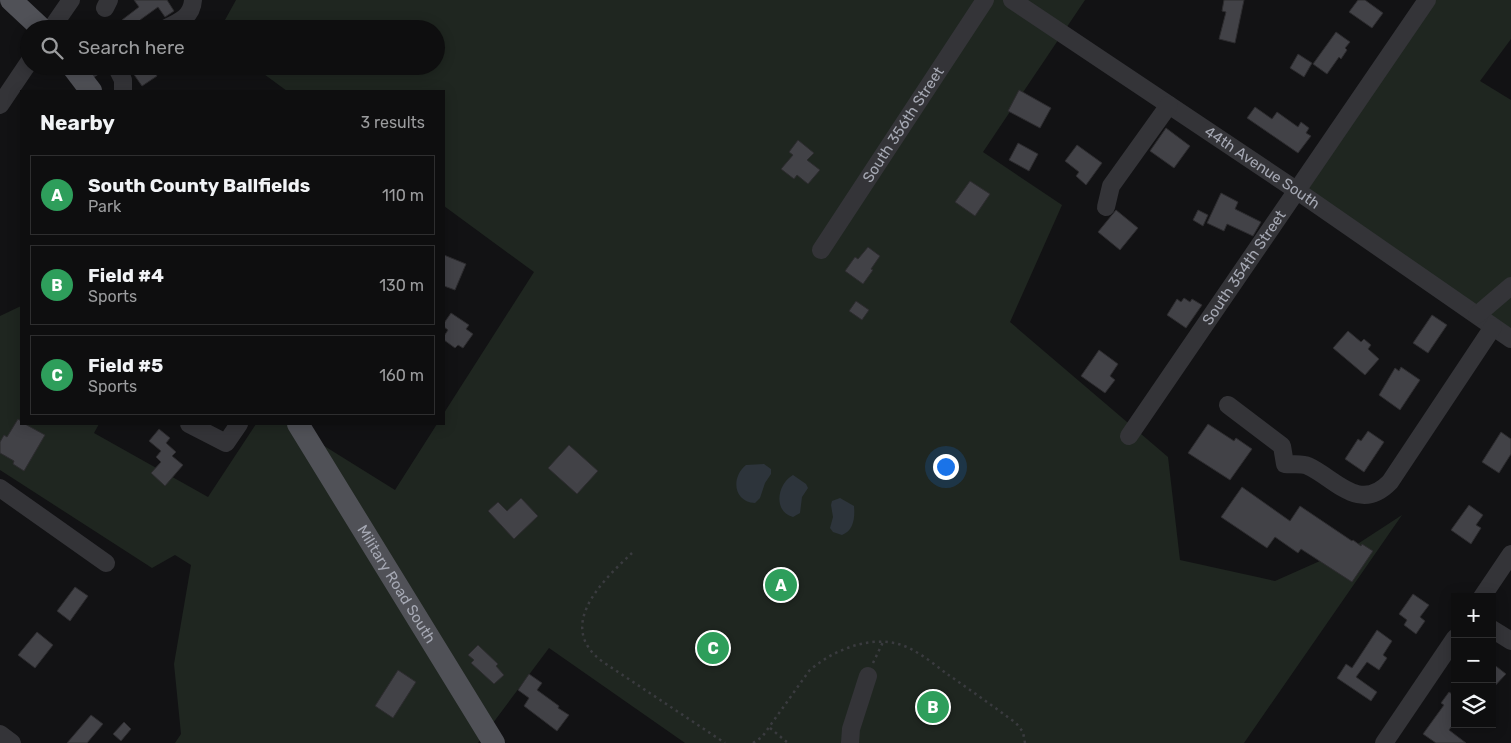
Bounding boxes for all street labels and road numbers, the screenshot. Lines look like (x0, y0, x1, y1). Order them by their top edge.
street label: South 356th Street (859, 63, 948, 186)
street label: 44th Avenue South (1201, 122, 1323, 213)
street label: South 354th Street (1199, 207, 1290, 328)
street label: Military Road South (353, 522, 440, 647)

